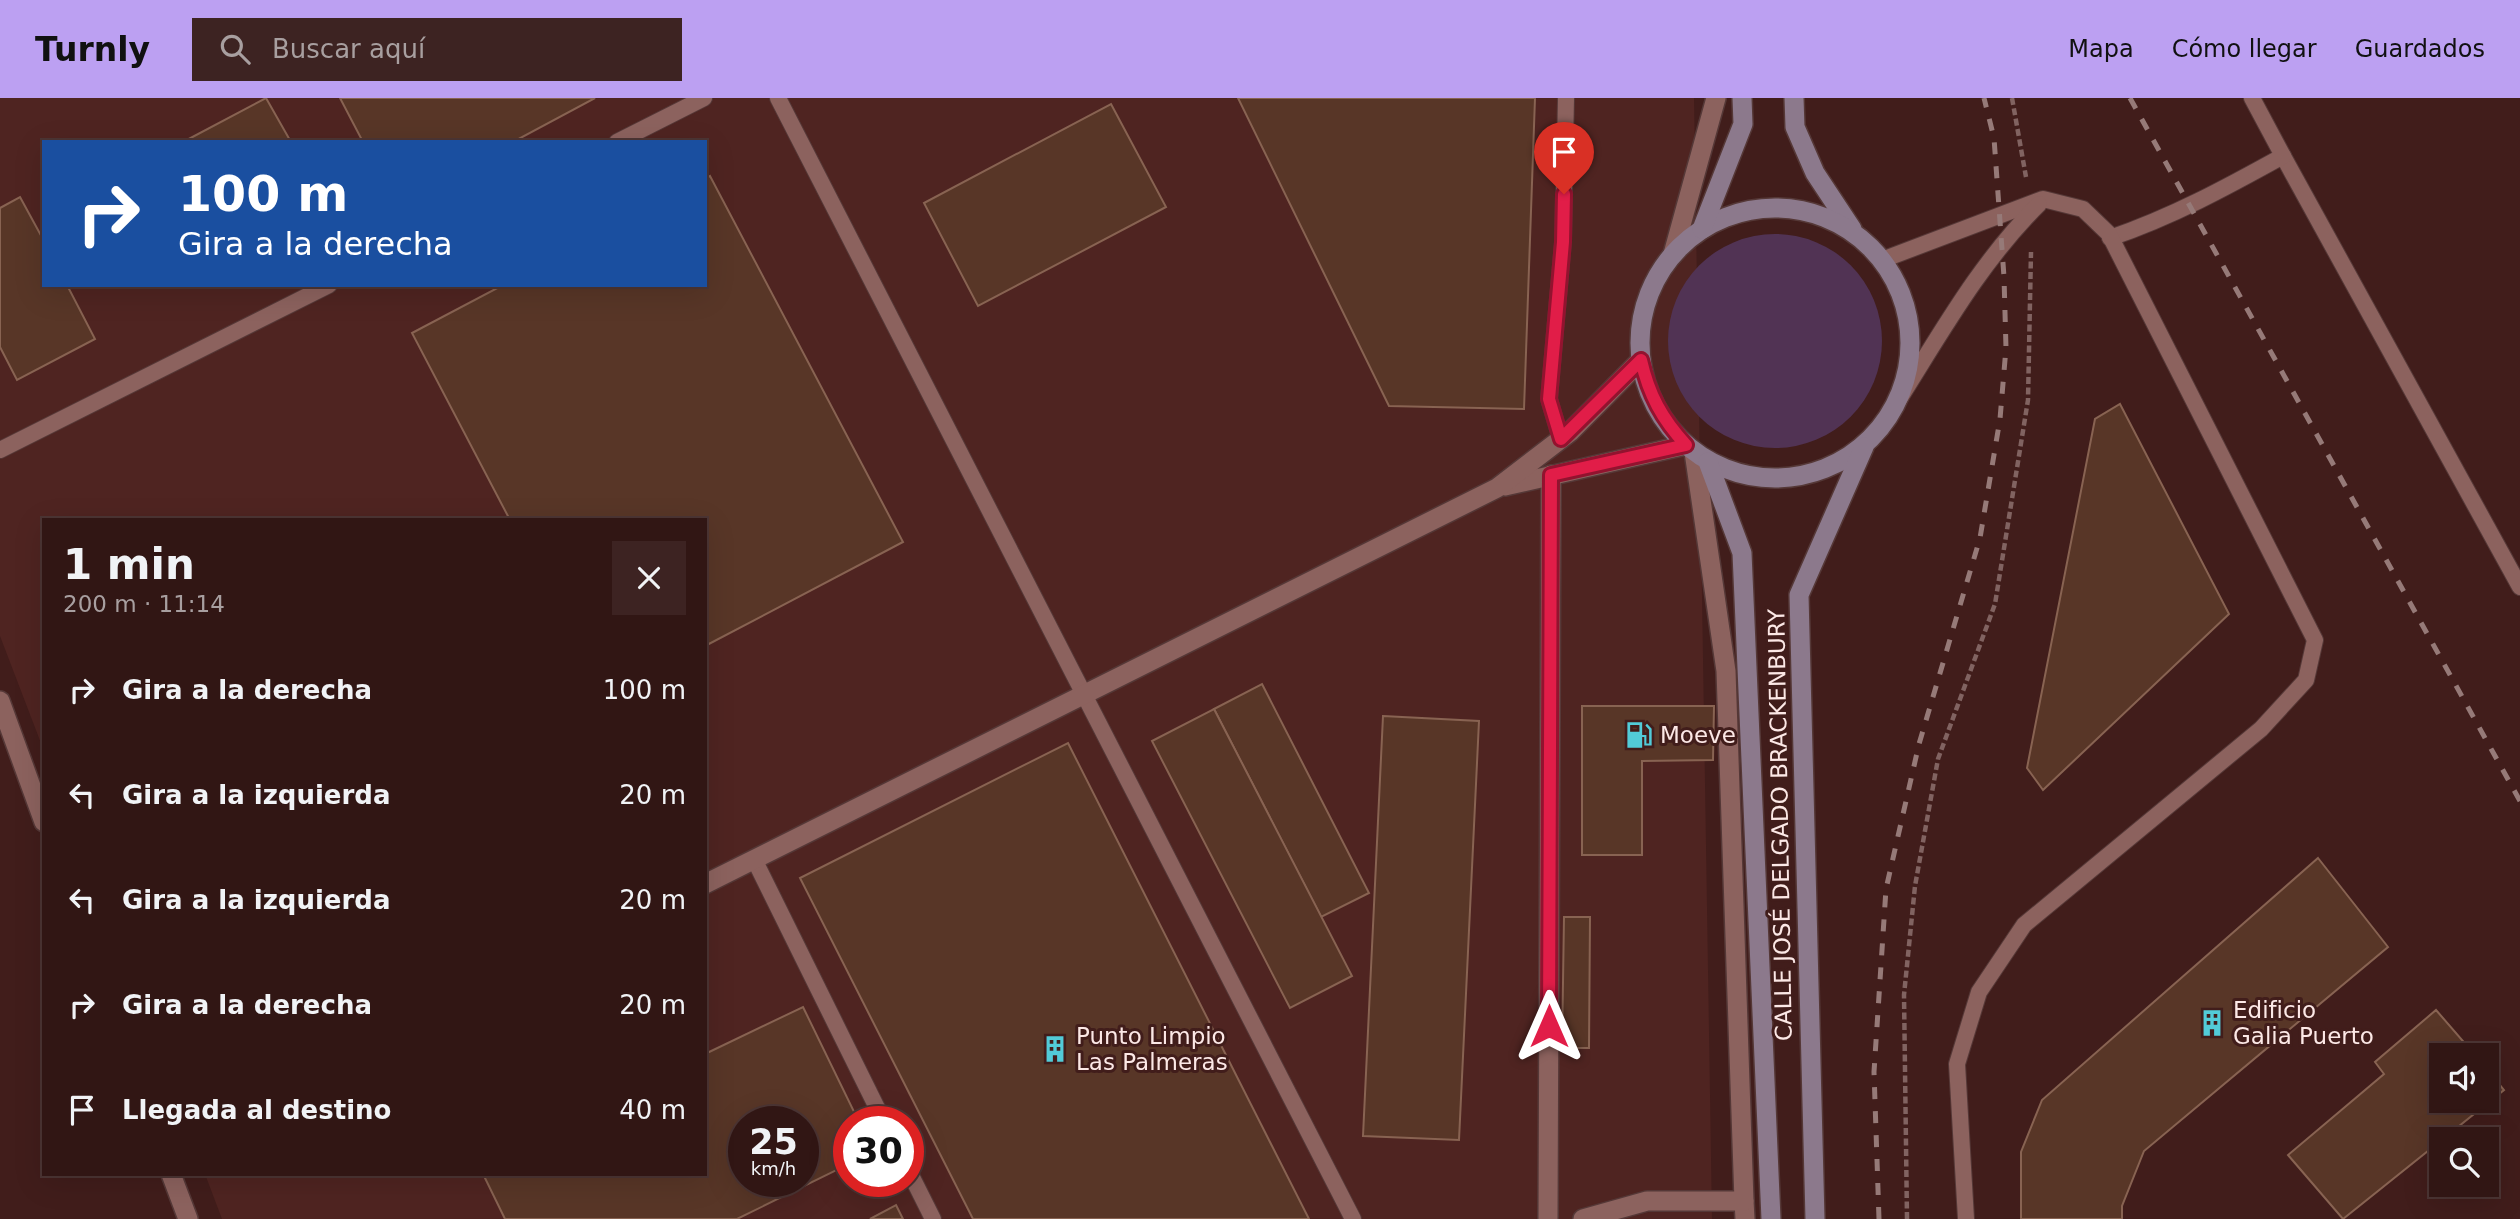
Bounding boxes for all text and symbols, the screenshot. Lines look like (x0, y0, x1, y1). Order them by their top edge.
search box (192, 18, 682, 81)
text: Turnly (35, 30, 150, 69)
icon: search (216, 30, 254, 68)
text: Buscar aquí (272, 34, 425, 64)
text: Mapa (2068, 35, 2134, 63)
text: Cómo llegar (2172, 35, 2317, 63)
text: Guardados (2355, 35, 2485, 63)
pin (1534, 122, 1594, 194)
icon: arrive (1545, 133, 1583, 171)
text: 100 m (178, 166, 348, 223)
icon: right (63, 168, 154, 259)
text: Gira a la derecha (178, 225, 453, 263)
text: 1 min (63, 540, 195, 589)
button: close (612, 541, 686, 615)
text: 200 m · 11:14 (63, 591, 225, 617)
street label: CALLE JOSÉ DELGADO BRACKENBURY (1762, 608, 1797, 1041)
icon: right (63, 671, 101, 709)
text: Gira a la derecha (122, 675, 372, 705)
text: 100 m (603, 675, 686, 705)
fuel station icon: Moeve (1624, 720, 1654, 750)
place label: Moeve (1660, 722, 1736, 748)
icon: left (63, 776, 101, 814)
text: Gira a la izquierda (122, 780, 390, 810)
text: 20 m (619, 780, 686, 810)
icon: left (63, 881, 101, 919)
text: Gira a la izquierda (122, 885, 390, 915)
text: 20 m (619, 885, 686, 915)
icon: right (63, 986, 101, 1024)
position arrow (1512, 989, 1586, 1063)
text: Gira a la derecha (122, 990, 372, 1020)
text: 20 m (619, 990, 686, 1020)
place label: Edificio Galia Puerto (2233, 997, 2374, 1049)
building icon: Edificio Galia Puerto (2197, 1008, 2227, 1038)
place label: Punto Limpio Las Palmeras (1076, 1023, 1228, 1075)
building icon: Punto Limpio Las Palmeras (1040, 1034, 1070, 1064)
map controls (2429, 1043, 2499, 1197)
button: sound (2429, 1043, 2499, 1113)
icon: arrive (63, 1091, 101, 1129)
text: Llegada al destino (122, 1095, 391, 1125)
text: 40 m (619, 1095, 686, 1125)
speed limit sign: 30 (833, 1106, 924, 1197)
text: 25 (749, 1122, 798, 1162)
button: search (2429, 1127, 2499, 1197)
text: km/h (751, 1158, 796, 1179)

